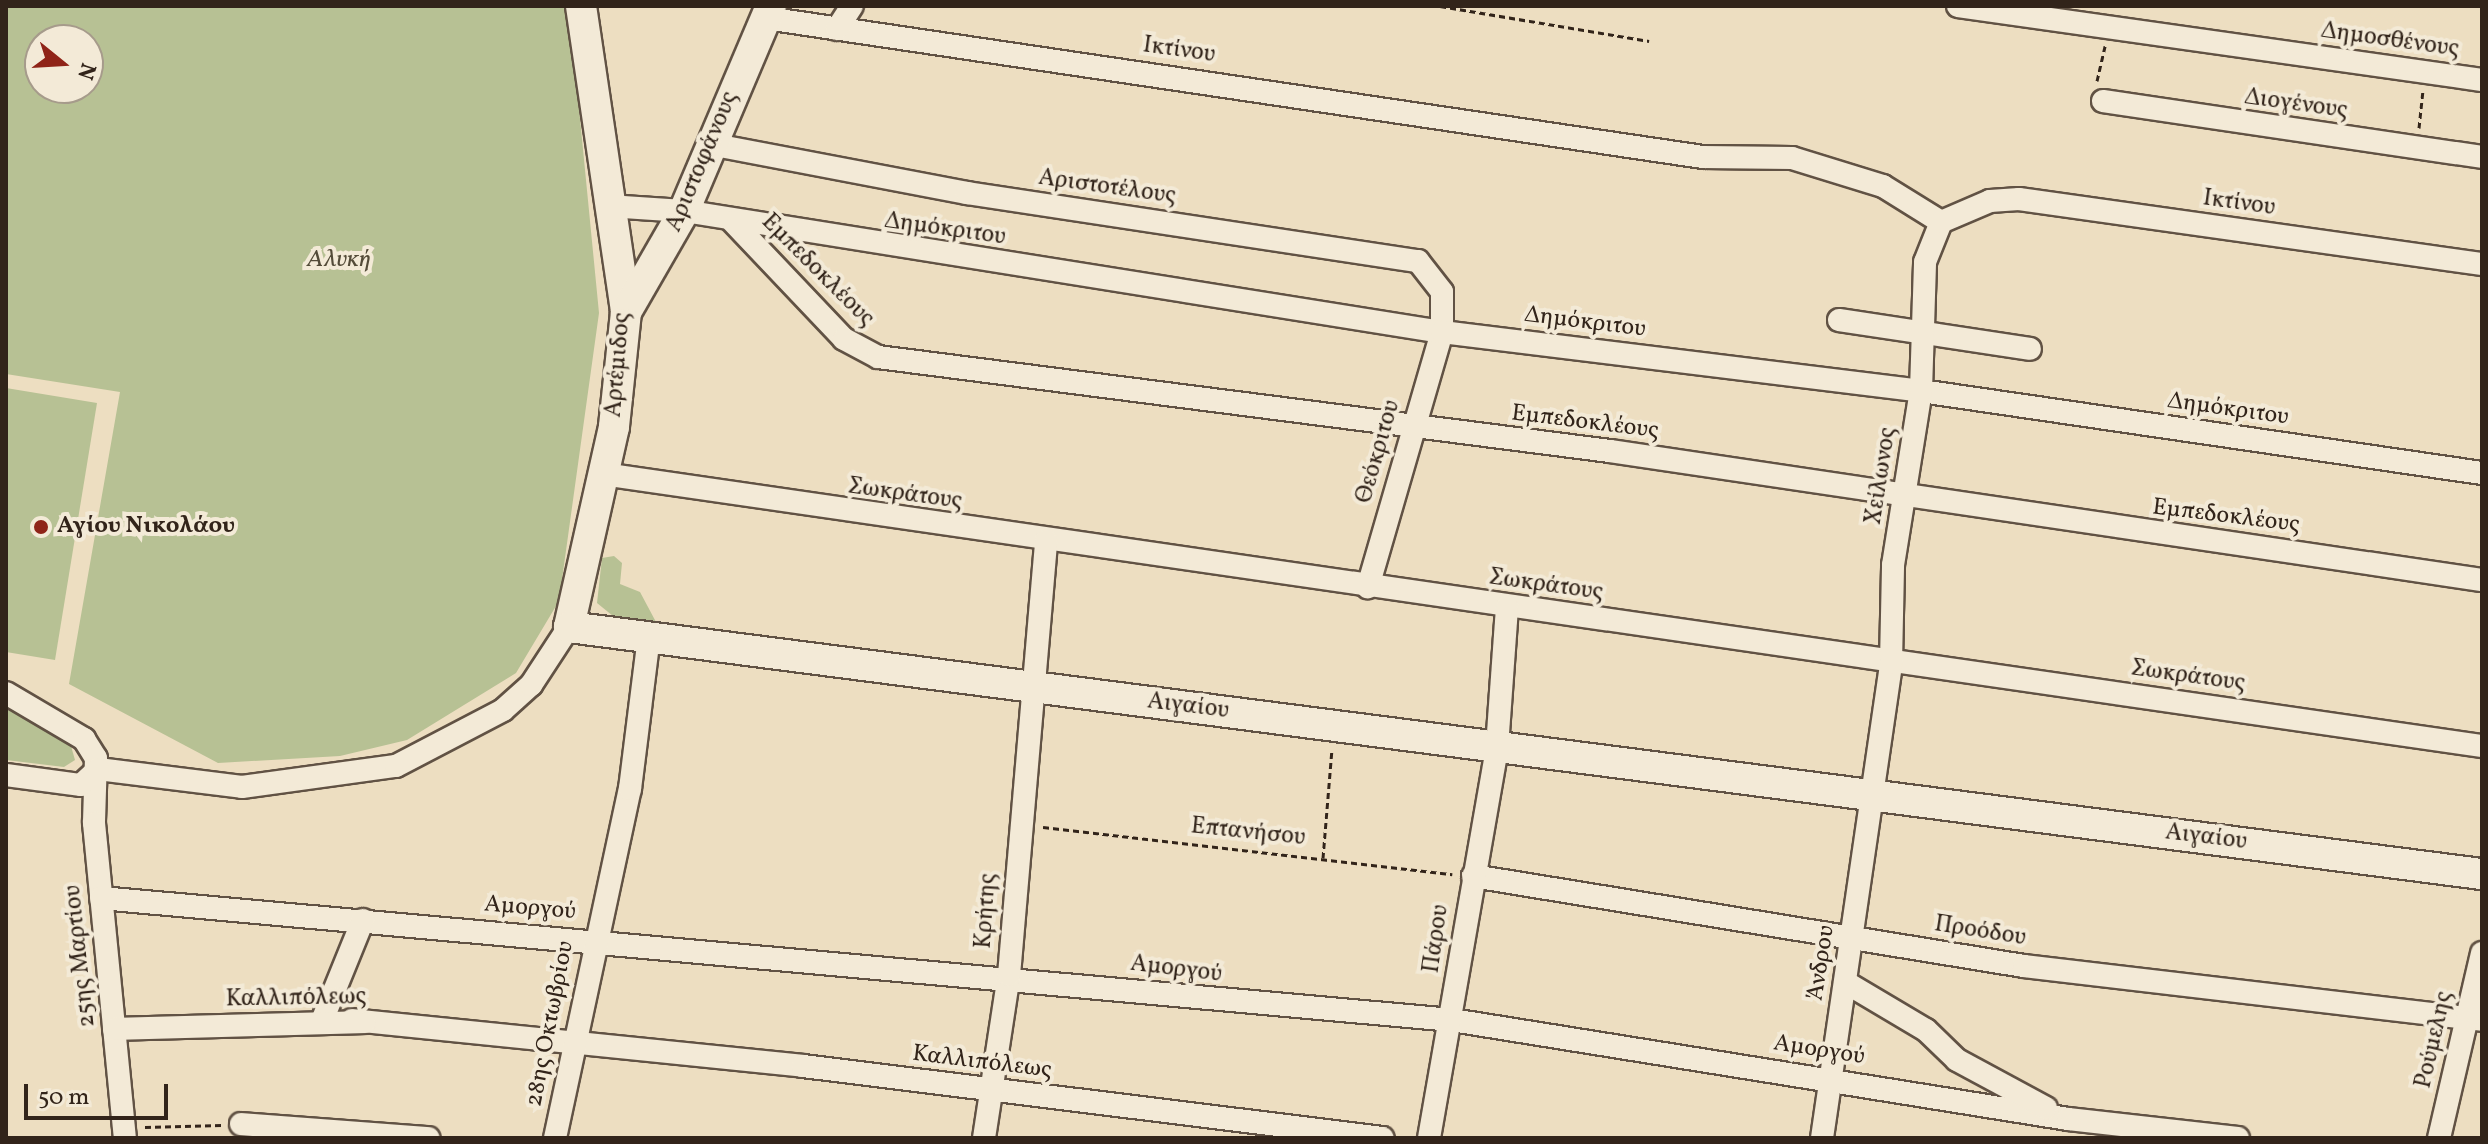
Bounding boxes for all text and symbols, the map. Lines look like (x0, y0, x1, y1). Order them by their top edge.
street label: Δημοσθένους (2319, 17, 2461, 65)
north arrow (24, 24, 104, 104)
street label: Ικτίνου (1141, 32, 1217, 70)
text: N (68, 59, 103, 83)
street label: Διογένους (2243, 84, 2349, 126)
street label: Αριστοφάνους (660, 87, 746, 237)
street label: Αριστοτέλους (1036, 164, 1178, 212)
street label: Ικτίνου (2201, 185, 2277, 223)
street label: Δημόκριτου (883, 207, 1007, 253)
street label: Εμπεδοκλέους (754, 208, 880, 334)
park label: Αλυκή (307, 247, 371, 275)
street label: Δημόκριτου (1523, 301, 1647, 345)
street label: Αρτέμιδος (600, 311, 638, 419)
street label: Δημόκριτου (2166, 387, 2290, 433)
street label: Θεόκριτου (1351, 397, 1407, 507)
street label: Εμπεδοκλέους (1510, 400, 1660, 446)
street label: Χείλωνος (1860, 425, 1904, 527)
street label: Σωκράτους (846, 473, 964, 517)
street label: Εμπεδοκλέους (2151, 494, 2301, 540)
place label: Αγίου Νικολάου (57, 513, 235, 541)
marker: Αγίου Νικολάου (32, 518, 50, 536)
street label: Σωκράτους (1487, 564, 1605, 608)
street label: Σωκράτους (2129, 655, 2247, 699)
street label: Αιγαίου (1146, 688, 1230, 726)
street label: Επτανήσου (1189, 813, 1307, 853)
street label: Αιγαίου (2164, 819, 2248, 857)
street label: Κρήτης (970, 872, 1004, 950)
street label: 25ης Μαρτίου (59, 883, 103, 1029)
street label: Αμοργού (483, 891, 577, 927)
street label: Πάρου (1418, 903, 1456, 975)
street label: Προόδου (1932, 911, 2028, 953)
street label: Άνδρου (1802, 923, 1842, 1003)
street label: 28ης Οκτωβρίου (521, 939, 581, 1109)
street label: Αμοργού (1129, 950, 1223, 990)
street label: Καλλιπόλεως (226, 983, 366, 1015)
street label: Ρούμελης (2410, 989, 2460, 1091)
street label: Αμοργού (1771, 1030, 1867, 1072)
street label: Καλλιπόλεως (911, 1040, 1053, 1086)
scale bar (28, 1068, 172, 1118)
text: 50 m (38, 1081, 90, 1115)

